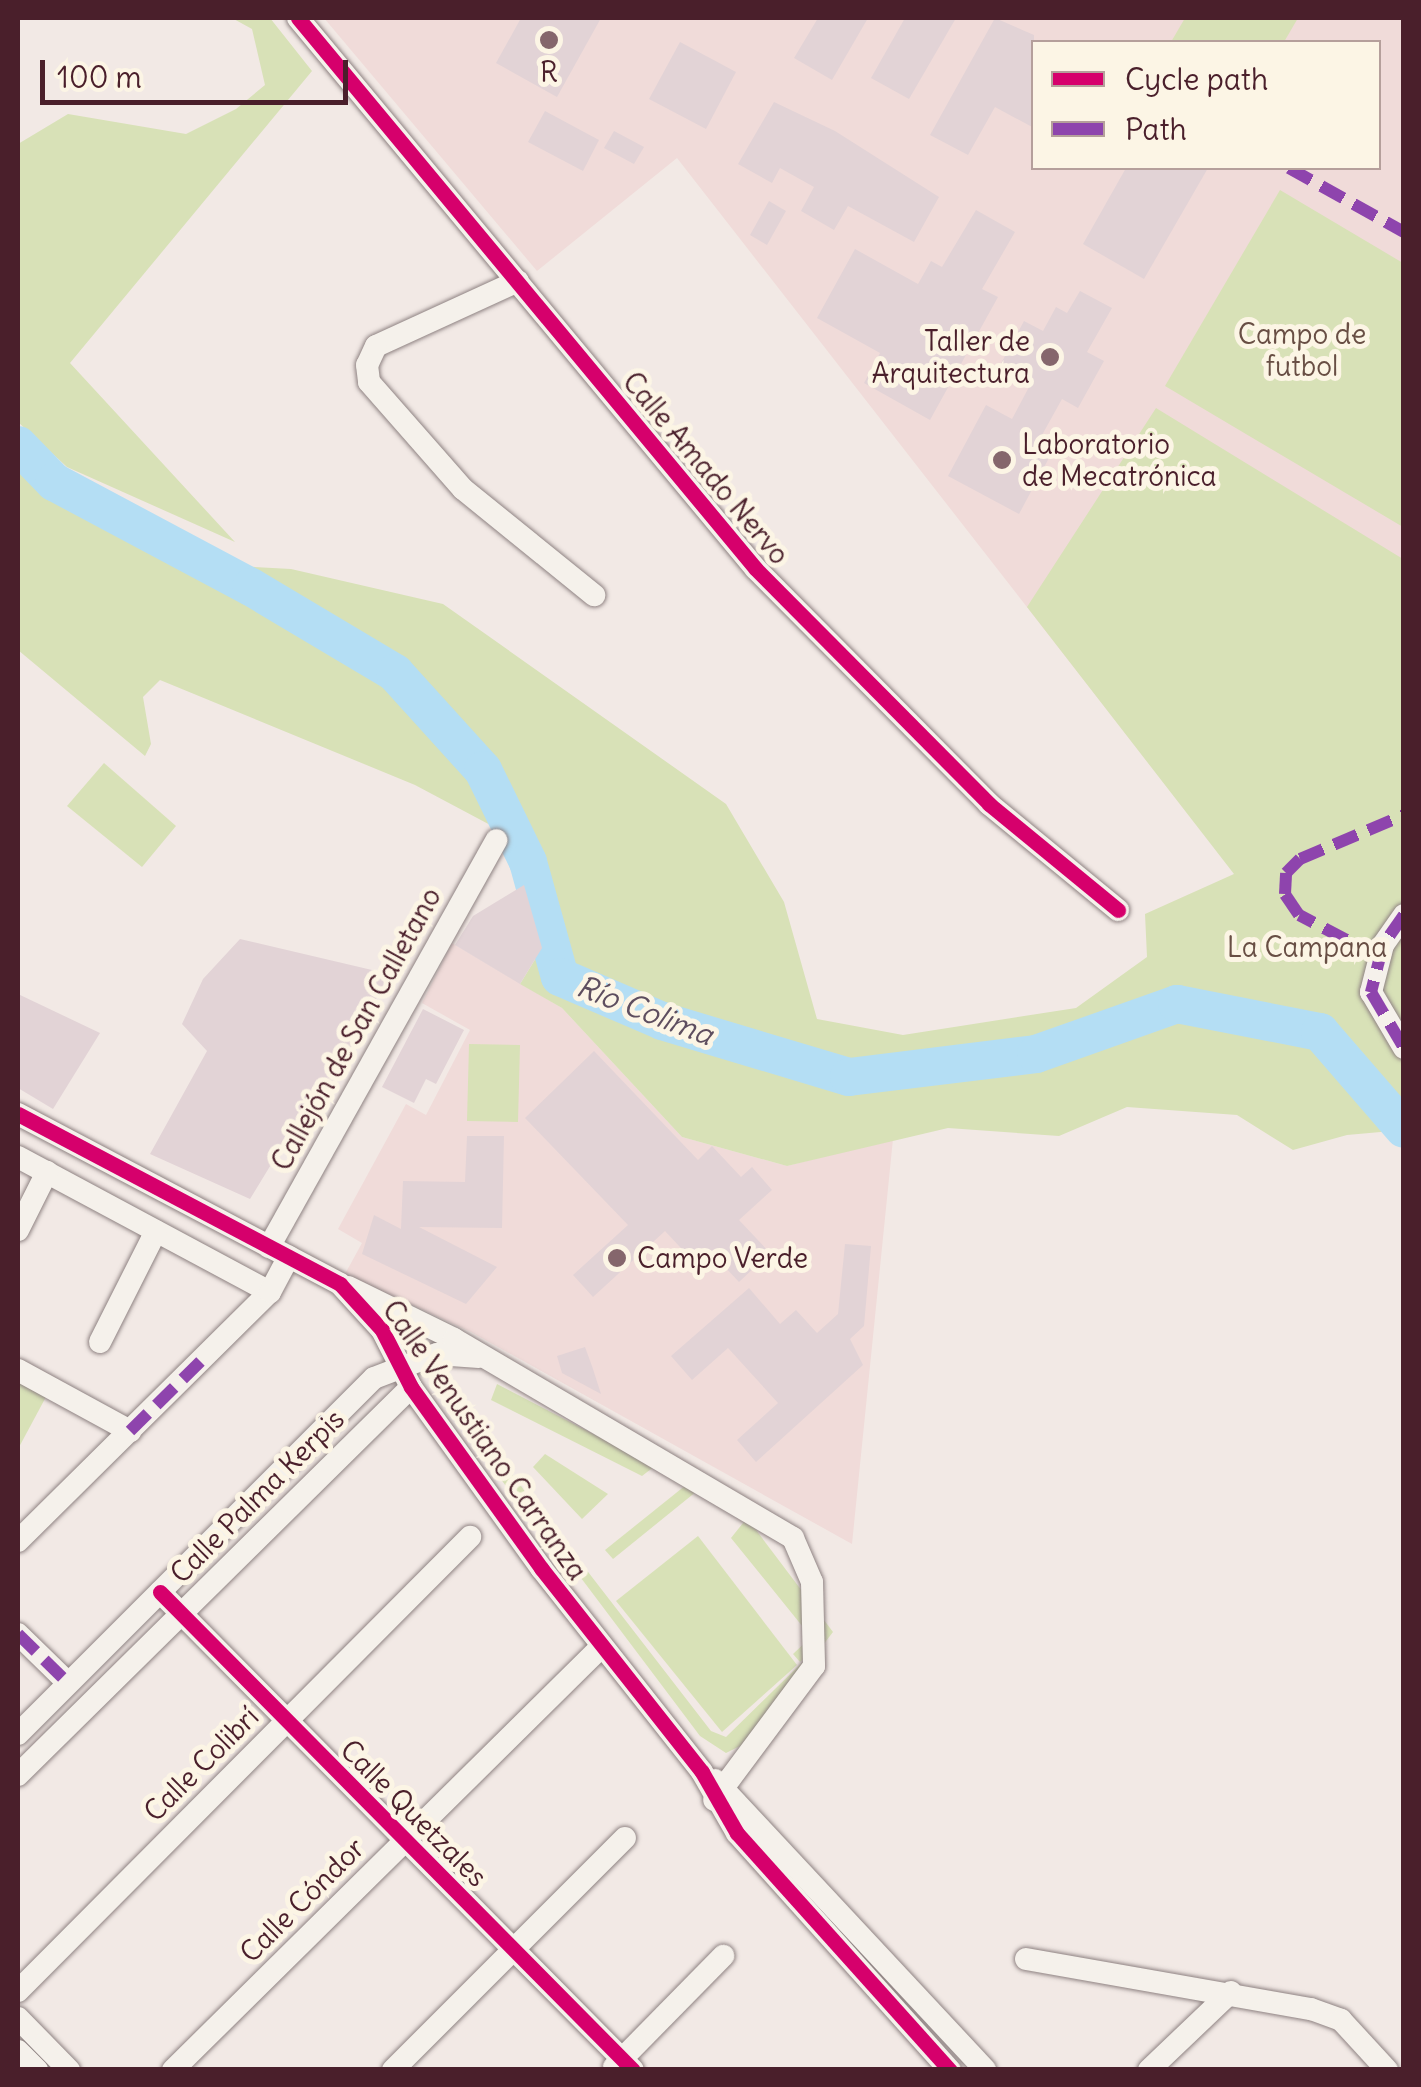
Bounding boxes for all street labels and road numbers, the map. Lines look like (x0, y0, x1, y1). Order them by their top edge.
street label: Calle Amado Nervo (616, 365, 796, 571)
street label: Callejón de San Calletano (264, 882, 448, 1176)
street label: Calle Venustiano Carranza (376, 1294, 594, 1586)
street label: Calle Palma Kerpis (163, 1402, 351, 1590)
street label: Calle Colibrí (137, 1700, 265, 1828)
street label: Calle Quetzales (334, 1733, 494, 1893)
street label: Calle Cóndor (233, 1831, 371, 1969)

